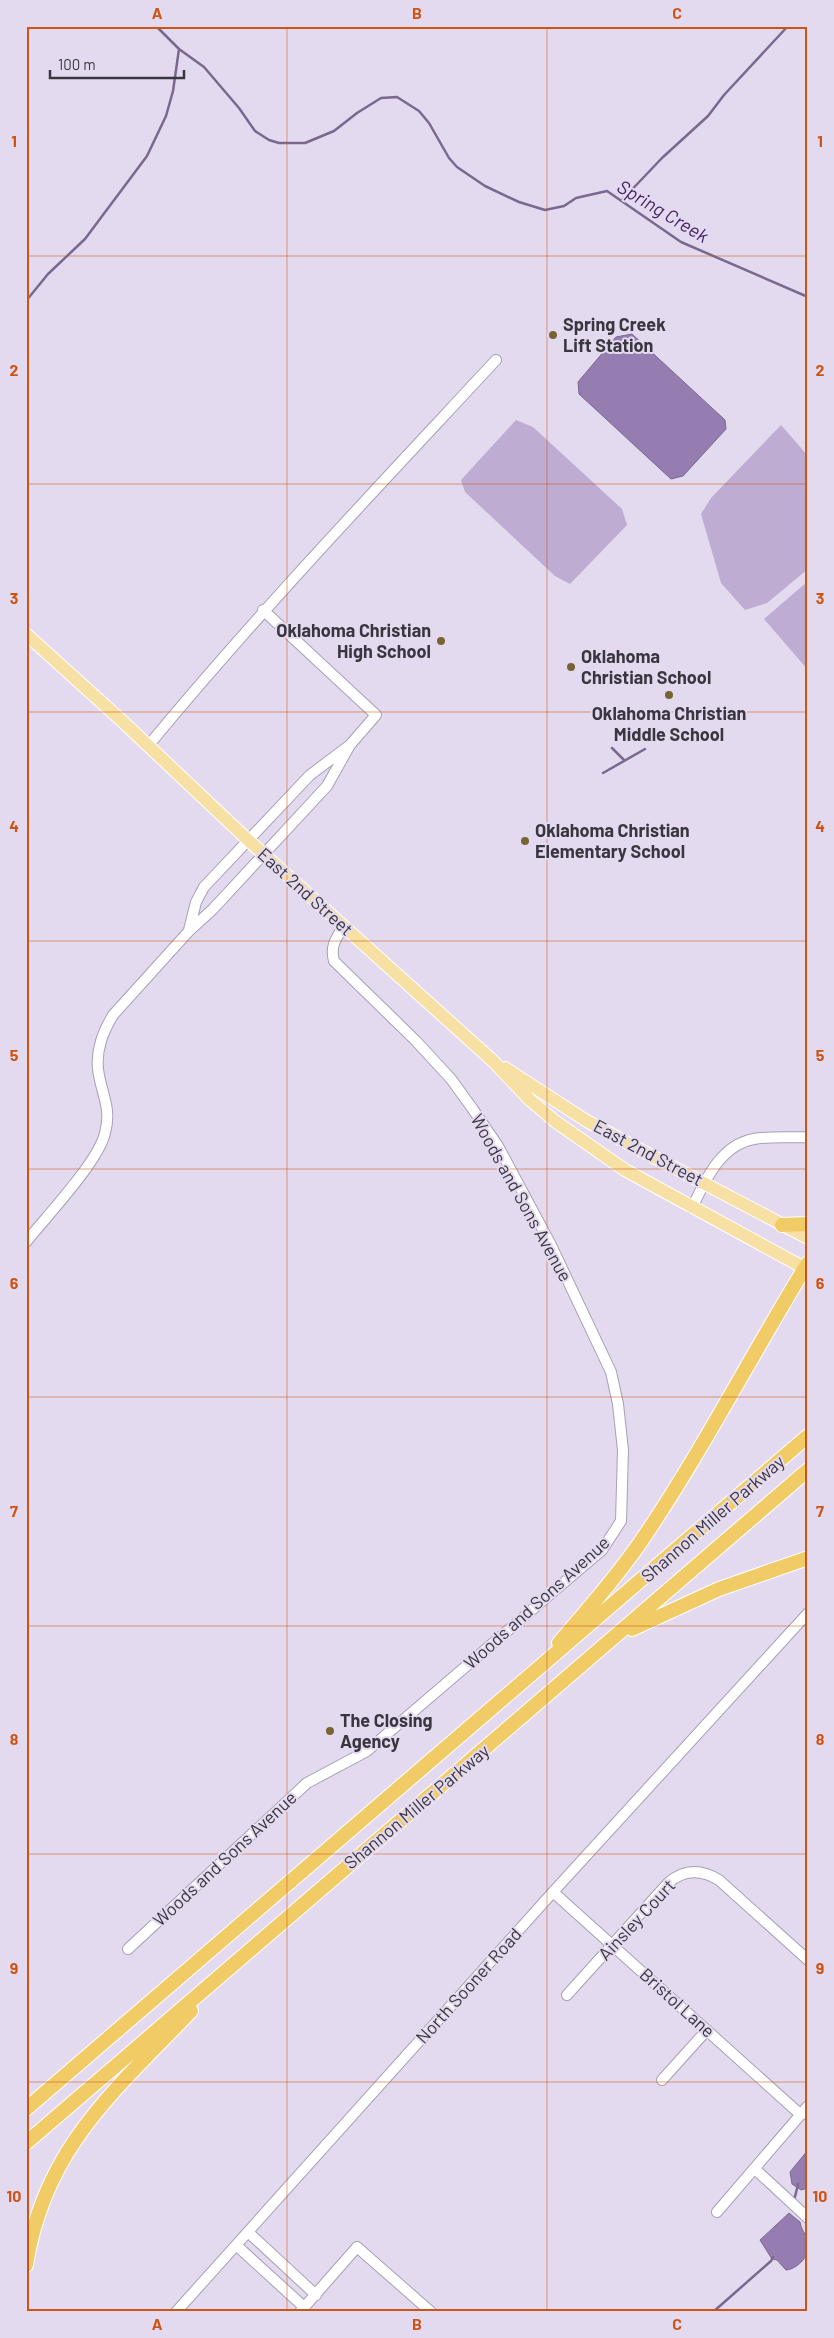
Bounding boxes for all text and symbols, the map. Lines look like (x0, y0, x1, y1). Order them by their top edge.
text: A (152, 3, 163, 22)
text: B (412, 3, 422, 22)
text: C (672, 3, 682, 22)
scale bar (50, 48, 184, 80)
text: 100 m (58, 55, 96, 73)
text: 1 (11, 131, 17, 150)
text: 1 (817, 131, 823, 150)
water label: Spring Creek (613, 174, 714, 247)
place label: Spring Creek Lift Station (563, 313, 666, 356)
marker: Spring Creek Lift Station (547, 329, 559, 341)
text: 2 (10, 360, 19, 379)
text: 2 (816, 360, 825, 379)
text: 3 (10, 588, 18, 607)
text: 3 (816, 588, 824, 607)
place label: Oklahoma Christian High School (276, 619, 431, 662)
marker: Oklahoma Christian High School (435, 635, 447, 647)
place label: Oklahoma Christian School (581, 645, 711, 688)
marker: Oklahoma Christian School (565, 661, 577, 673)
marker: Oklahoma Christian Middle School (663, 689, 675, 701)
place label: Oklahoma Christian Middle School (592, 702, 746, 745)
text: 4 (9, 816, 19, 835)
text: 4 (815, 816, 825, 835)
place label: Oklahoma Christian Elementary School (535, 819, 690, 862)
marker: Oklahoma Christian Elementary School (519, 835, 531, 847)
street label: East 2nd Street (253, 843, 358, 940)
text: 5 (10, 1045, 19, 1064)
text: 5 (816, 1045, 825, 1064)
street label: Woods and Sons Avenue (467, 1110, 577, 1285)
street label: East 2nd Street (590, 1114, 707, 1190)
text: 6 (10, 1273, 19, 1292)
text: 6 (816, 1273, 825, 1292)
street label: Shannon Miller Parkway (636, 1450, 789, 1587)
text: 7 (10, 1501, 18, 1520)
text: 7 (816, 1501, 824, 1520)
street label: Woods and Sons Avenue (459, 1531, 614, 1673)
place label: The Closing Agency (340, 1709, 433, 1752)
marker: The Closing Agency (324, 1725, 336, 1737)
text: 8 (10, 1729, 19, 1748)
text: 8 (816, 1729, 825, 1748)
street label: Shannon Miller Parkway (339, 1739, 493, 1873)
street label: Woods and Sons Avenue (148, 1786, 301, 1931)
street label: Ainsley Court (593, 1874, 679, 1964)
street label: North Sooner Road (411, 1923, 526, 2048)
text: 9 (10, 1958, 18, 1977)
text: 9 (816, 1958, 824, 1977)
street label: Bristol Lane (636, 1963, 720, 2042)
text: 10 (7, 2186, 21, 2205)
text: 10 (813, 2186, 827, 2205)
text: A (152, 2314, 163, 2333)
text: B (412, 2314, 422, 2333)
text: C (672, 2314, 682, 2333)

